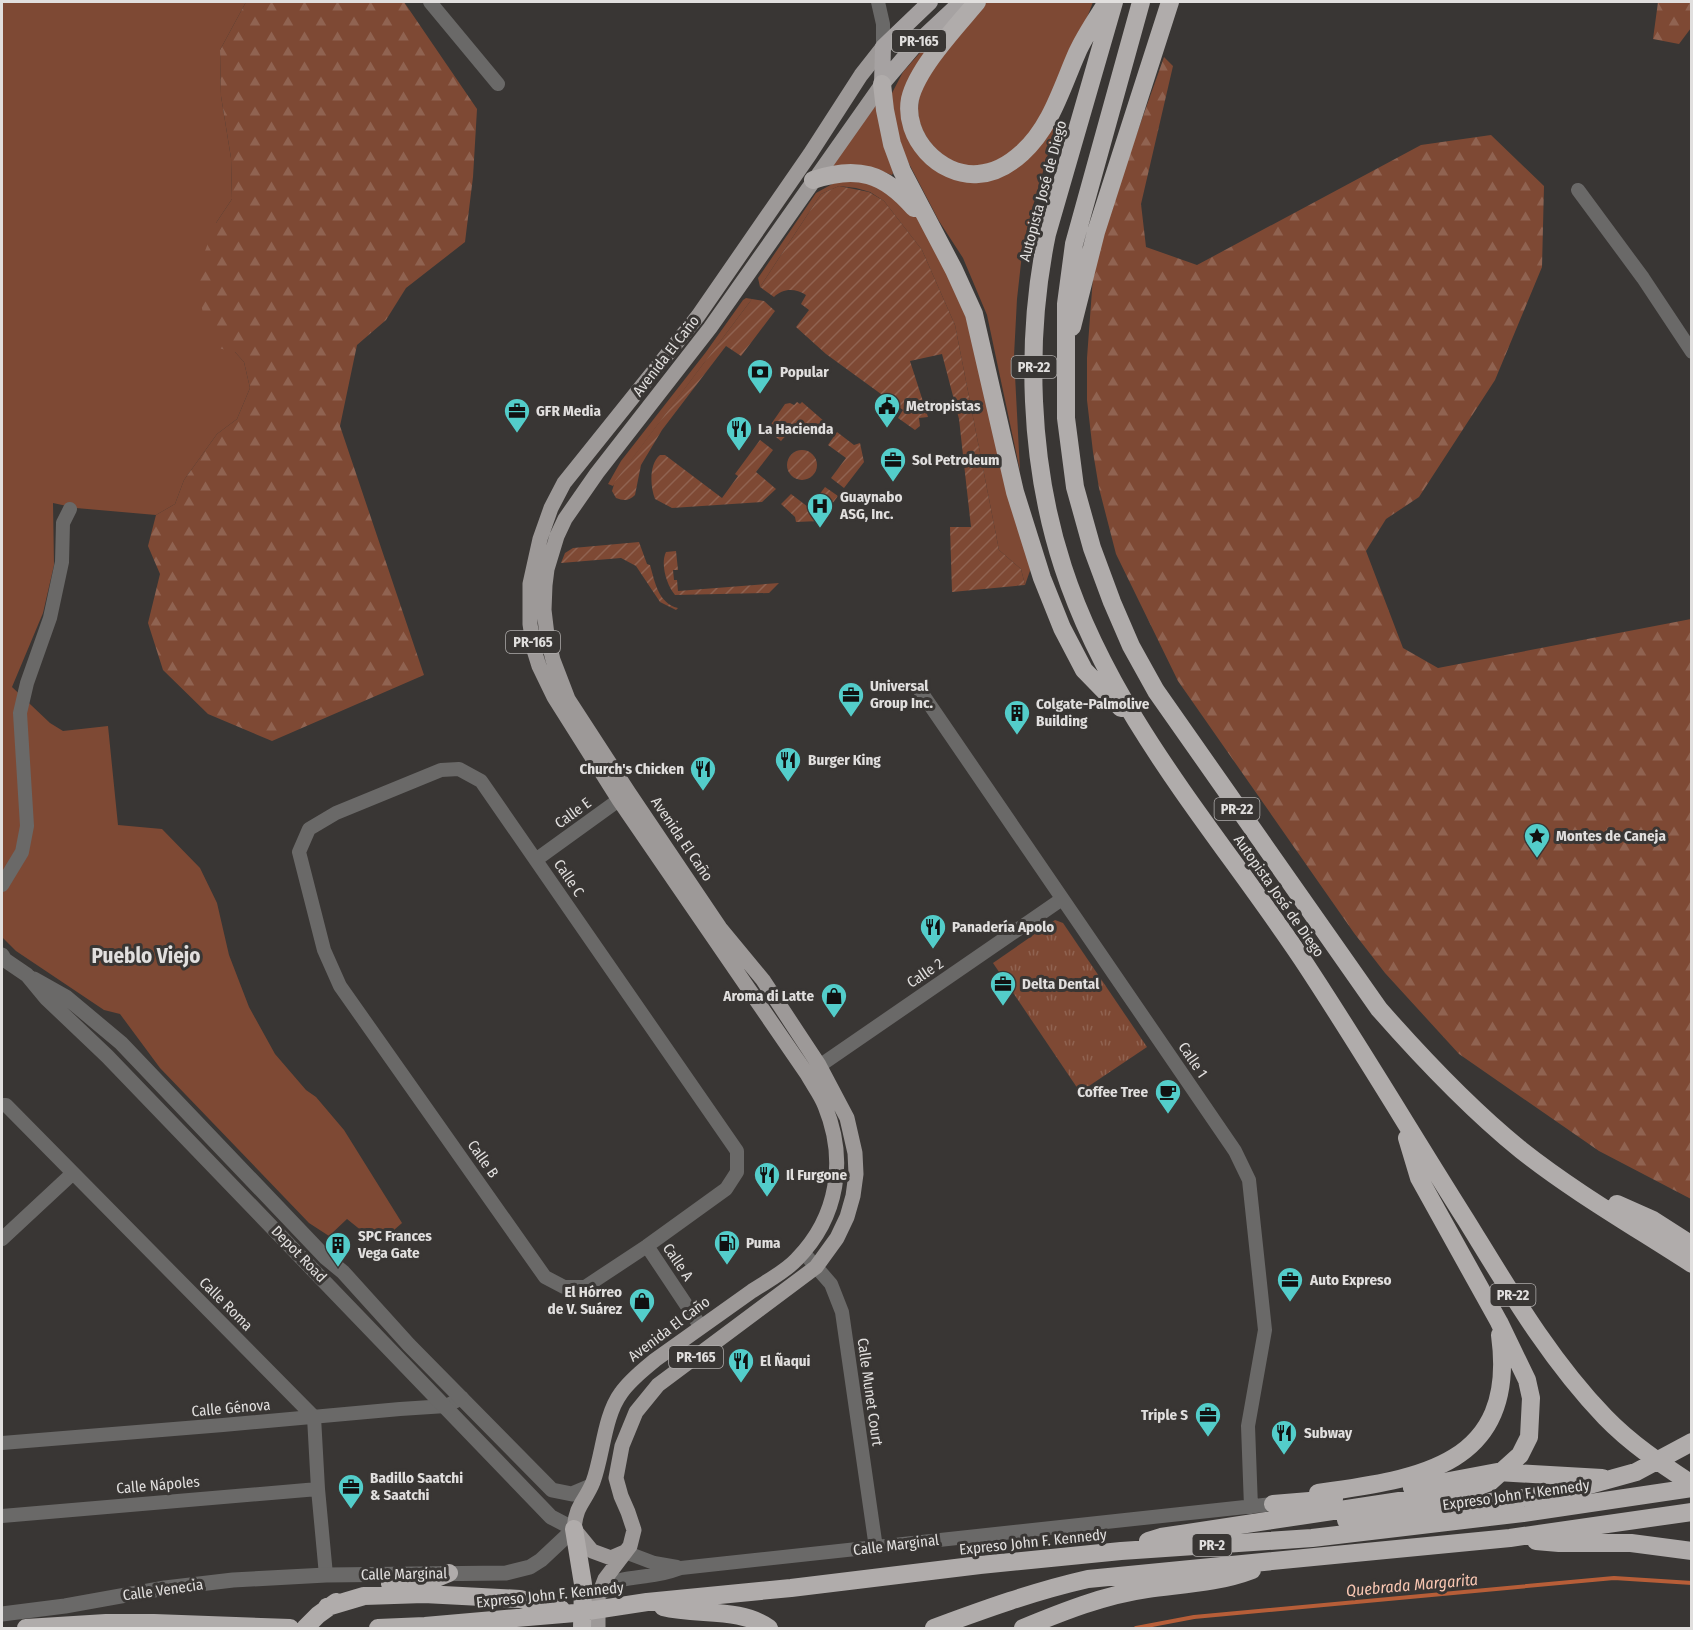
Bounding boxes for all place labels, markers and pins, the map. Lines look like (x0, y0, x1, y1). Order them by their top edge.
bank icon: Popular (745, 357, 775, 395)
place label: Popular (780, 363, 829, 381)
public building icon: Metropistas (872, 391, 902, 429)
office icon: GFR Media (502, 396, 532, 434)
place label: Metropistas (906, 397, 981, 415)
place label: GFR Media (536, 402, 601, 420)
restaurant icon: La Hacienda (724, 414, 754, 452)
place label: La Hacienda (758, 420, 834, 438)
office icon: Sol Petroleum (878, 445, 908, 483)
place label: Sol Petroleum (912, 451, 1000, 469)
place label: Guaynabo ASG, Inc. (839, 488, 902, 523)
hospital icon: Guaynabo ASG, Inc. (805, 491, 835, 529)
place label: Universal Group Inc. (870, 677, 934, 712)
office icon: Universal Group Inc. (836, 680, 866, 718)
place label: Colgate-Palmolive Building (1036, 695, 1150, 730)
building icon: Colgate-Palmolive Building (1002, 698, 1032, 736)
restaurant icon: Burger King (773, 745, 803, 783)
place label: Burger King (808, 751, 881, 769)
restaurant icon: Church's Chicken (688, 754, 718, 792)
place label: Church's Chicken (580, 760, 684, 778)
place icon: Montes de Caneja (1522, 821, 1552, 859)
place label: Montes de Caneja (1556, 827, 1666, 845)
restaurant icon: Panadería Apolo (918, 912, 948, 950)
place label: Panadería Apolo (952, 918, 1054, 936)
office icon: Delta Dental (988, 969, 1018, 1007)
place label: Delta Dental (1022, 975, 1100, 993)
shop icon: Aroma di Latte (819, 981, 849, 1019)
place label: Aroma di Latte (722, 987, 814, 1005)
cafe icon: Coffee Tree (1153, 1077, 1183, 1115)
place label: Coffee Tree (1077, 1083, 1148, 1101)
restaurant icon: Il Furgone (752, 1160, 782, 1198)
place label: Il Furgone (786, 1166, 847, 1184)
place label: SPC Frances Vega Gate (357, 1227, 432, 1262)
fuel station icon: Puma (712, 1228, 742, 1266)
building icon: SPC Frances Vega Gate (323, 1230, 353, 1268)
place label: Puma (746, 1234, 781, 1252)
office icon: Auto Expreso (1275, 1265, 1305, 1303)
place label: Auto Expreso (1309, 1271, 1392, 1289)
place label: El Hórreo de V. Suárez (548, 1283, 623, 1318)
shop icon: El Hórreo de V. Suárez (627, 1286, 657, 1324)
restaurant icon: El Ñaqui (726, 1346, 756, 1384)
place label: El Ñaqui (760, 1352, 811, 1370)
office icon: Triple S (1193, 1400, 1223, 1438)
place label: Triple S (1141, 1406, 1188, 1424)
restaurant icon: Subway (1269, 1418, 1299, 1456)
place label: Subway (1304, 1424, 1353, 1442)
place label: Badillo Saatchi & Saatchi (370, 1469, 463, 1504)
office icon: Badillo Saatchi & Saatchi (336, 1472, 366, 1510)

